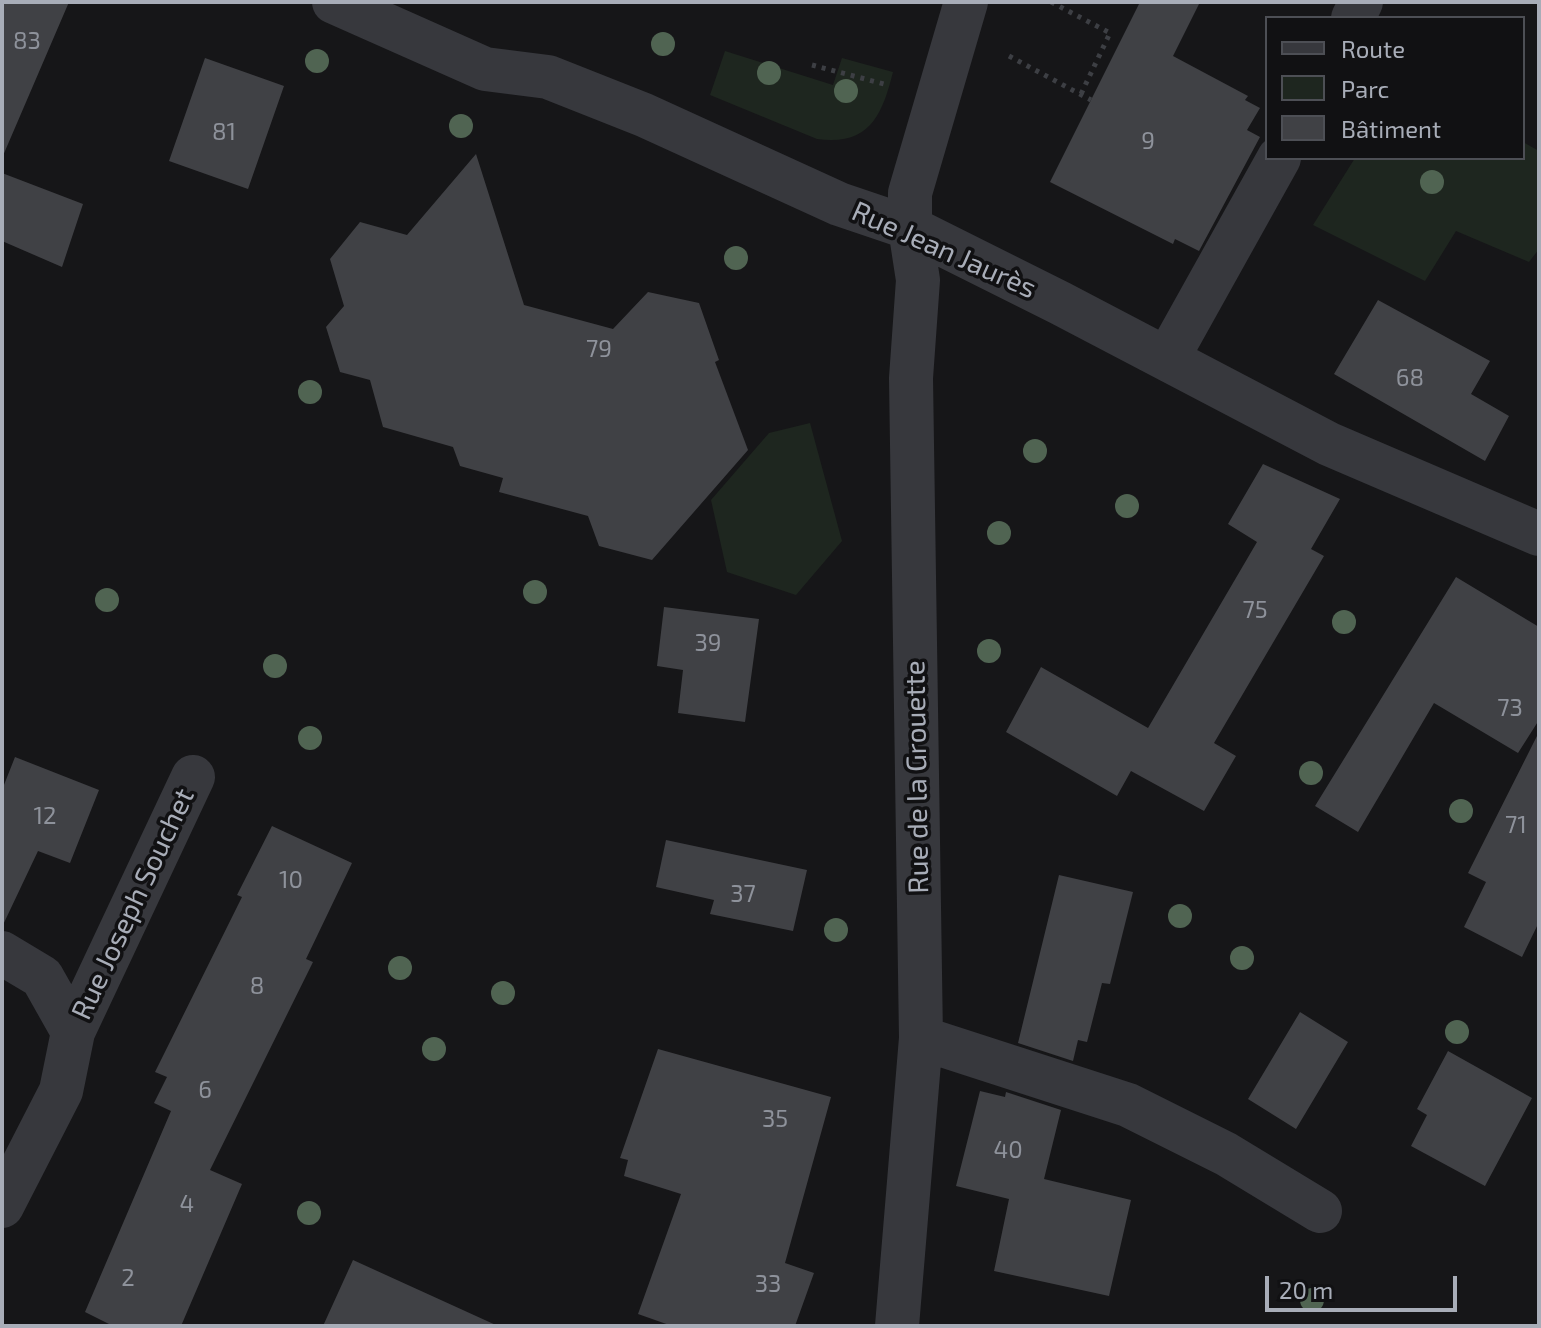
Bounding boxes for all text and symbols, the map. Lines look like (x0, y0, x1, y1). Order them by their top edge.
legend (1265, 16, 1525, 160)
house number: 83 (13, 27, 41, 55)
text: Route (1341, 34, 1405, 63)
text: Parc (1341, 74, 1389, 103)
text: Bâtiment (1341, 114, 1441, 143)
house number: 81 (212, 118, 236, 146)
house number: 9 (1141, 127, 1155, 155)
street label: Rue Jean Jaurès (847, 194, 1041, 306)
house number: 79 (586, 335, 612, 363)
house number: 68 (1396, 364, 1424, 392)
house number: 75 (1242, 596, 1268, 624)
house number: 39 (694, 629, 722, 657)
street label: Rue de la Grouette (898, 660, 936, 894)
house number: 73 (1497, 694, 1523, 722)
street label: Rue Joseph Souchet (65, 783, 201, 1025)
house number: 12 (33, 802, 57, 830)
house number: 71 (1505, 811, 1527, 839)
house number: 10 (279, 866, 303, 894)
house number: 37 (730, 880, 756, 908)
house number: 8 (250, 972, 264, 1000)
house number: 6 (198, 1076, 212, 1104)
house number: 35 (762, 1105, 788, 1133)
house number: 40 (993, 1136, 1023, 1164)
house number: 4 (180, 1190, 194, 1218)
scale bar (1269, 1260, 1461, 1310)
house number: 2 (121, 1264, 135, 1292)
house number: 33 (755, 1270, 781, 1298)
text: 20 m (1279, 1275, 1333, 1304)

